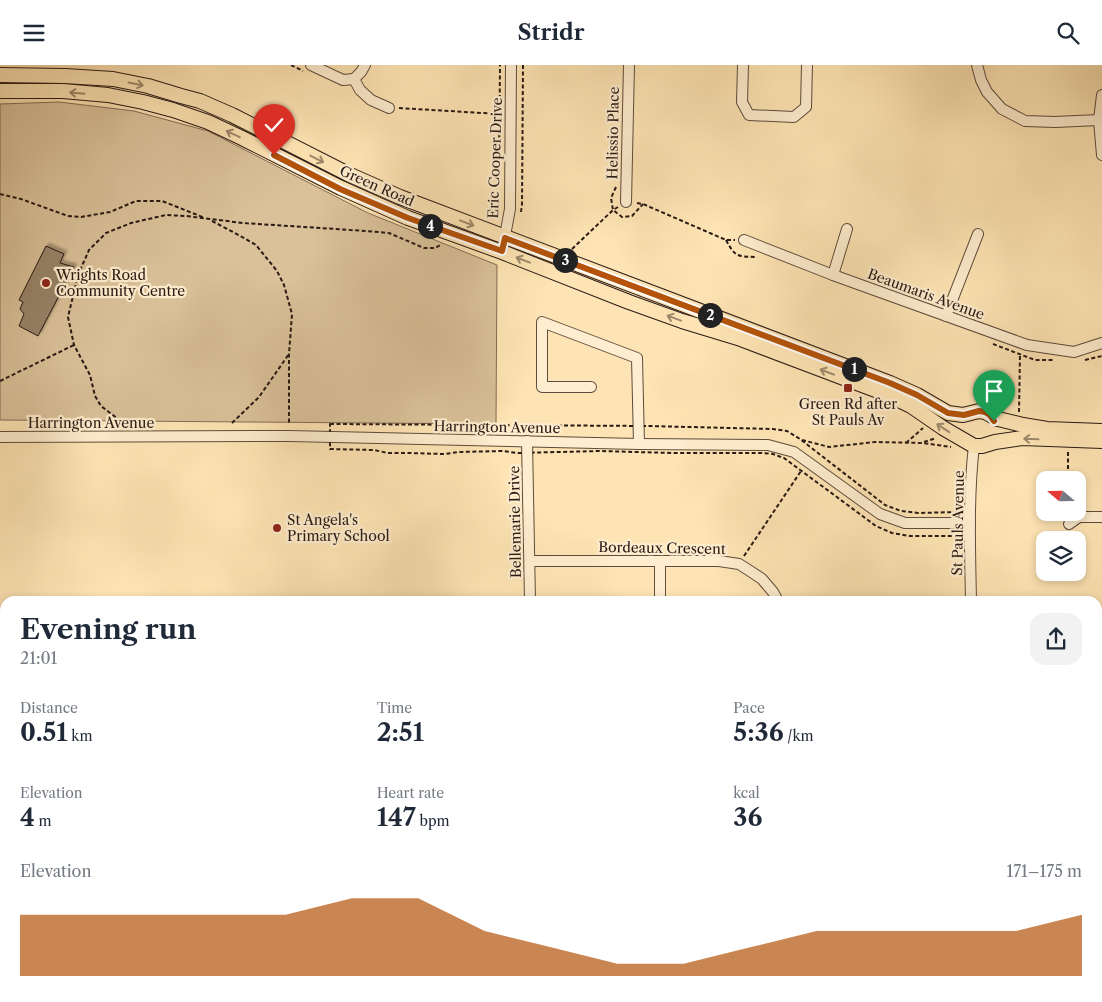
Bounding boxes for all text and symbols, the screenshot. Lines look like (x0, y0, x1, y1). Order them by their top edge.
icon: menu (20, 19, 48, 47)
text: Stridr (518, 19, 584, 46)
icon: search (1054, 19, 1082, 47)
one-way arrow (127, 80, 143, 89)
street label: Helissio Place (603, 86, 623, 179)
one-way arrow (70, 88, 86, 97)
street label: Eric Cooper Drive (484, 97, 506, 219)
pin (253, 104, 295, 155)
icon: check (260, 111, 288, 139)
one-way arrow (226, 129, 241, 138)
one-way arrow (310, 154, 325, 164)
street label: Green Road (337, 162, 418, 211)
pin: 4 (418, 213, 442, 239)
text: 4 (426, 217, 435, 235)
one-way arrow (458, 219, 474, 228)
pin: 3 (552, 247, 578, 273)
text: 3 (562, 251, 569, 269)
one-way arrow (515, 254, 530, 263)
street label: Beaumaris Avenue (865, 264, 987, 324)
place label: Wrights Road Community Centre (55, 266, 185, 300)
marker: Wrights Road Community Centre (40, 277, 52, 289)
pin: 2 (698, 303, 722, 327)
text: 2 (706, 306, 715, 324)
one-way arrow (667, 313, 683, 322)
pin: 1 (842, 357, 866, 381)
text: 1 (851, 360, 858, 378)
one-way arrow (820, 367, 836, 376)
pin (973, 370, 1015, 421)
icon: arrive (980, 377, 1008, 405)
marker: Green Rd after St Pauls Av (842, 382, 854, 394)
place label: Green Rd after St Pauls Av (799, 395, 897, 429)
street label: Harrington Avenue (28, 414, 155, 432)
street label: Harrington Avenue (434, 417, 561, 437)
one-way arrow (936, 422, 950, 433)
one-way arrow (1024, 434, 1040, 443)
street label: Bellemarie Drive (505, 466, 525, 578)
street label: St Pauls Avenue (948, 470, 968, 576)
north arrow (1036, 471, 1086, 521)
map controls (1036, 471, 1086, 581)
place label: St Angela's Primary School (287, 511, 390, 545)
marker: St Angela's Primary School (271, 522, 283, 534)
button: layers (1036, 531, 1086, 581)
street label: Bordeaux Crescent (598, 538, 726, 558)
text: Evening run (20, 612, 196, 646)
button: share (1030, 613, 1082, 665)
text: 21:01 (20, 648, 57, 668)
text: Distance (20, 699, 78, 717)
text: Time (377, 699, 412, 717)
text: Pace (733, 699, 765, 717)
text: 0.51 (20, 717, 68, 748)
text: 2:51 (377, 717, 424, 748)
text: 5:36 (733, 717, 784, 748)
text: km (68, 727, 92, 745)
text: /km (784, 727, 814, 745)
text: Elevation (20, 784, 83, 802)
text: Heart rate (377, 784, 444, 802)
text: kcal (733, 784, 760, 802)
text: 4 (20, 802, 35, 833)
text: 147 (377, 802, 416, 833)
text: 36 (733, 802, 762, 833)
text: m (35, 812, 52, 830)
text: bpm (416, 812, 450, 830)
text: Elevation (20, 861, 91, 881)
text: 171–175 m (1006, 861, 1082, 881)

